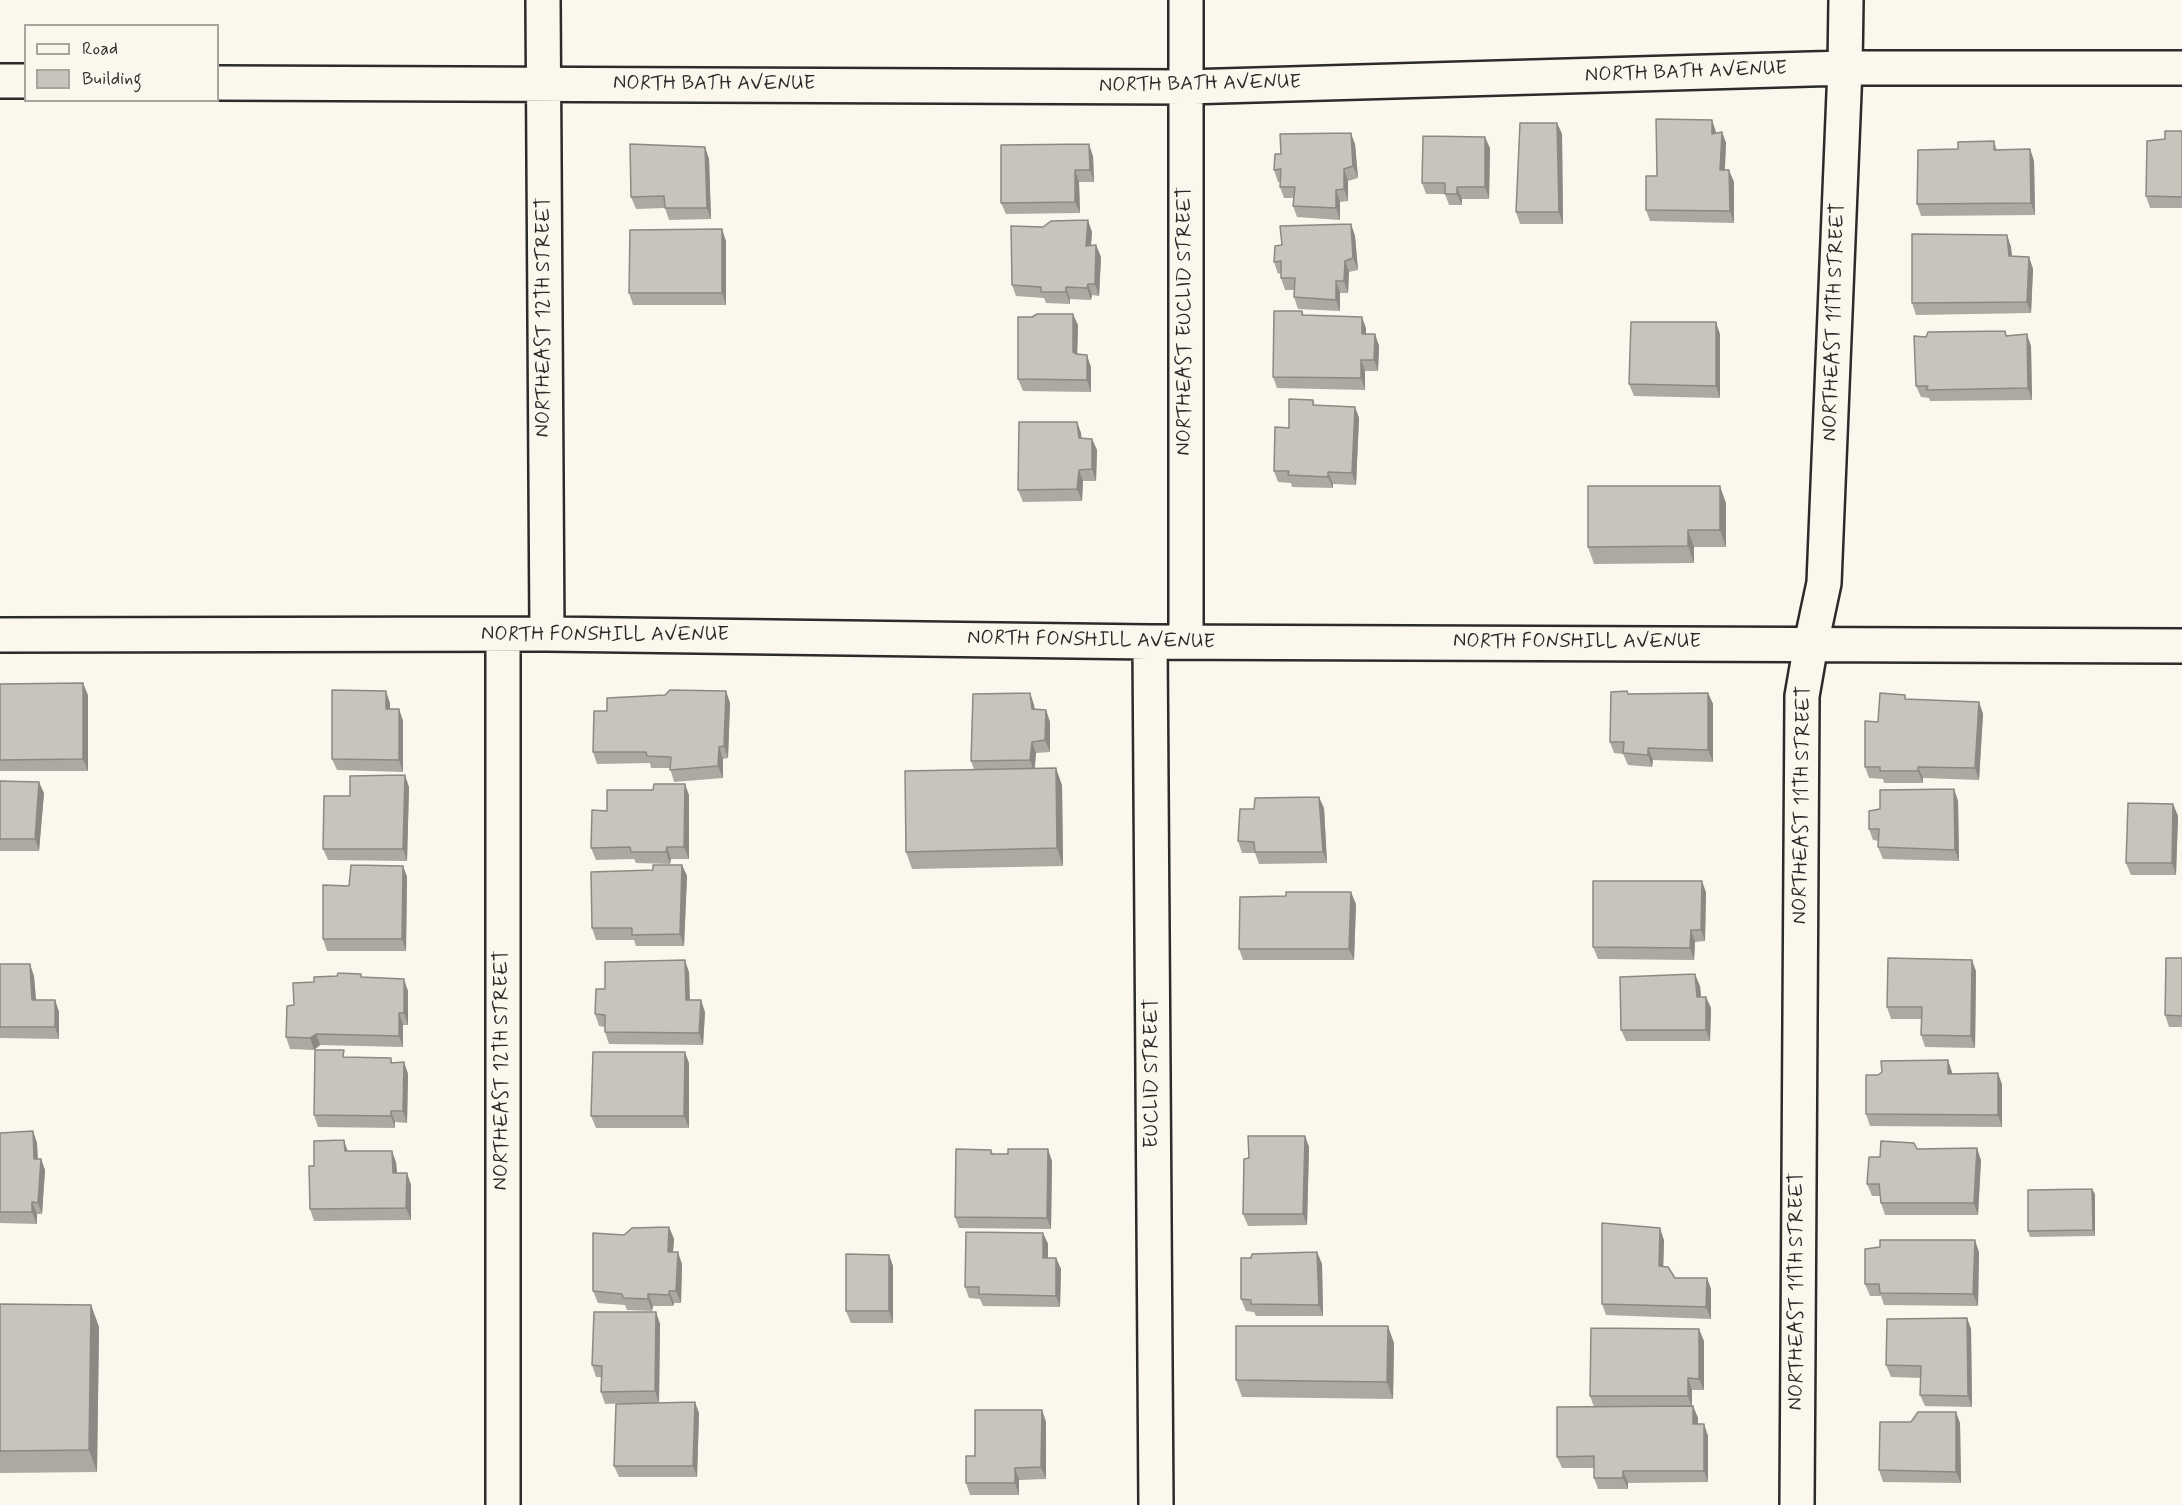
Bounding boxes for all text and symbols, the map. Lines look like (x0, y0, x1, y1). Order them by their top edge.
legend (24, 24, 219, 102)
text: Road (82, 37, 118, 61)
street label: NORTH BATH AVENUE (1585, 57, 1787, 89)
text: Building (82, 67, 142, 91)
street label: NORTH BATH AVENUE (1099, 71, 1301, 99)
street label: NORTH BATH AVENUE (613, 73, 815, 97)
street label: NORTHEAST EUCLID STREET (1174, 186, 1198, 456)
street label: NORTHEAST 12TH STREET (533, 197, 557, 437)
street label: NORTHEAST 11TH STREET (1819, 202, 1851, 442)
street label: NORTH FONSHILL AVENUE (481, 624, 729, 648)
street label: NORTH FONSHILL AVENUE (967, 627, 1215, 655)
street label: NORTH FONSHILL AVENUE (1453, 631, 1701, 655)
street label: NORTHEAST 11TH STREET (1789, 685, 1817, 925)
street label: NORTHEAST 12TH STREET (491, 950, 515, 1190)
street label: EUCLID STREET (1141, 998, 1165, 1148)
street label: NORTHEAST 11TH STREET (1786, 1172, 1810, 1410)

